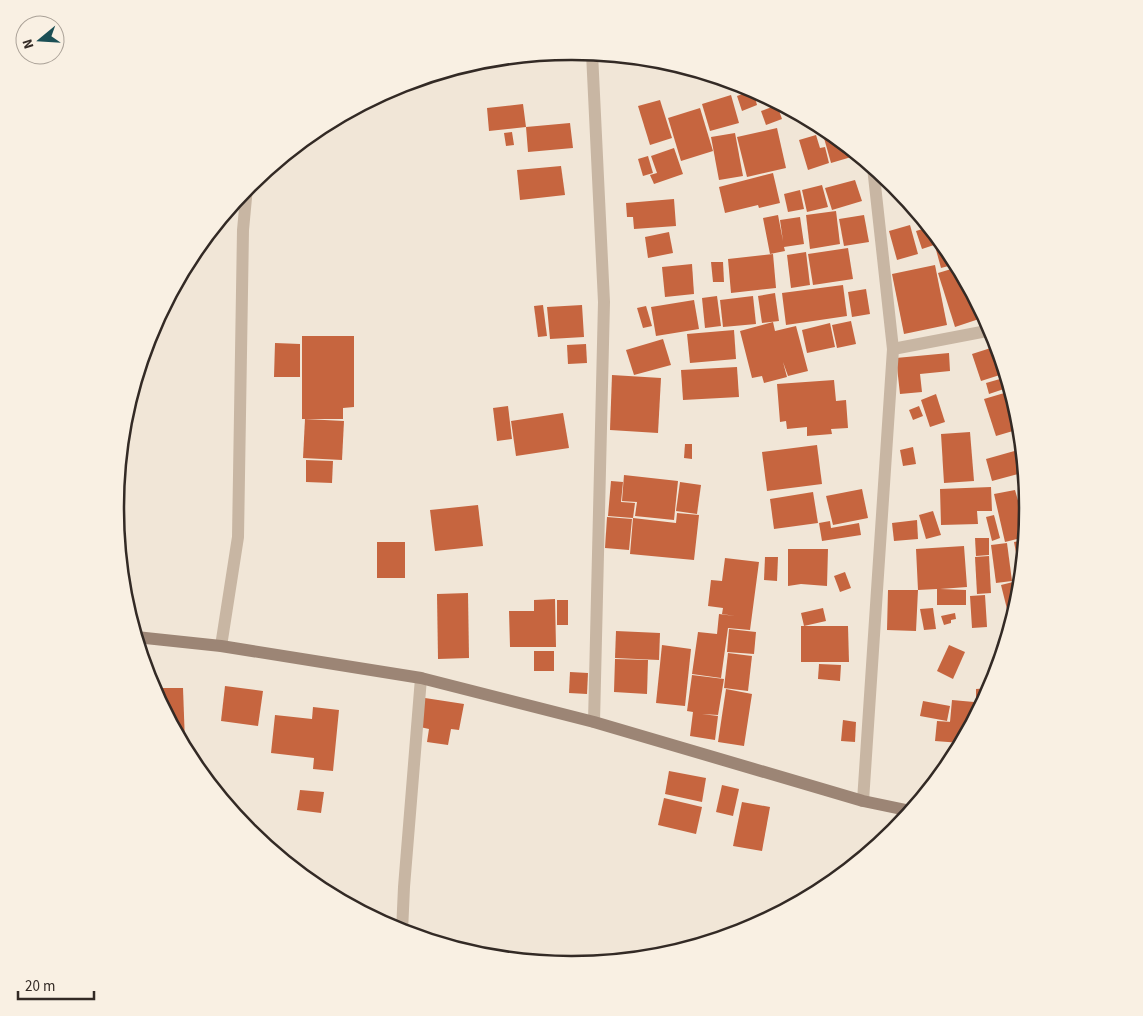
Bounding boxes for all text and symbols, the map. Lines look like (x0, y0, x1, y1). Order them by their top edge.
north arrow (15, 15, 65, 65)
text: N (18, 36, 40, 51)
scale bar (18, 968, 94, 1000)
text: 20 m (25, 976, 55, 997)

